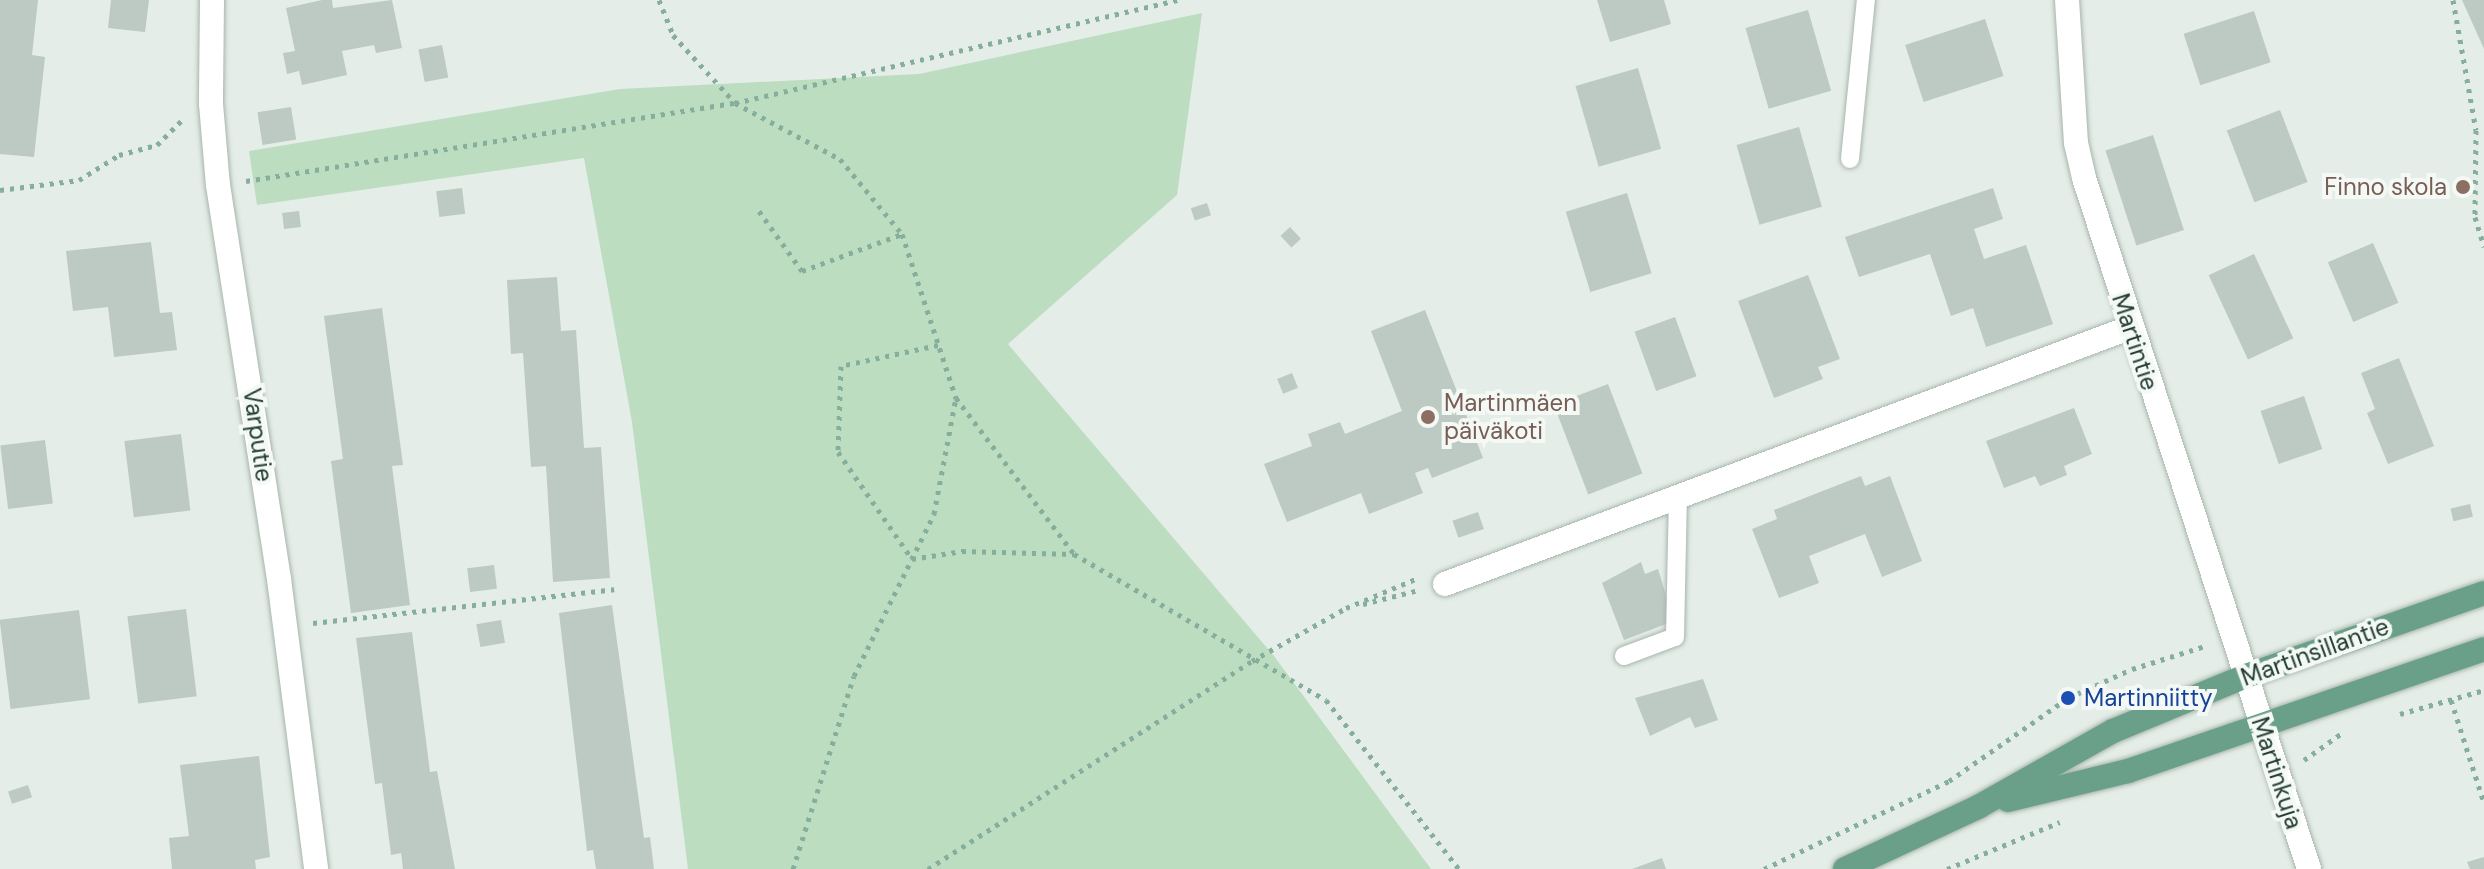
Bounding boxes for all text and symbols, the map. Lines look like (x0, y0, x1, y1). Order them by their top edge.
place label: Finno skola (2324, 173, 2447, 201)
marker: Finno skola (2454, 178, 2472, 196)
street label: Martintie (2106, 290, 2164, 394)
street label: Varputie (237, 386, 279, 484)
place label: Martinmäen päiväkoti (1444, 389, 1577, 445)
marker: Martinmäen päiväkoti (1419, 408, 1437, 426)
street label: Martinsillantie (2237, 612, 2393, 692)
place label: Martinniitty (2084, 684, 2213, 712)
marker: Martinniitty (2059, 689, 2077, 707)
street label: Martinkuja (2245, 713, 2309, 833)

